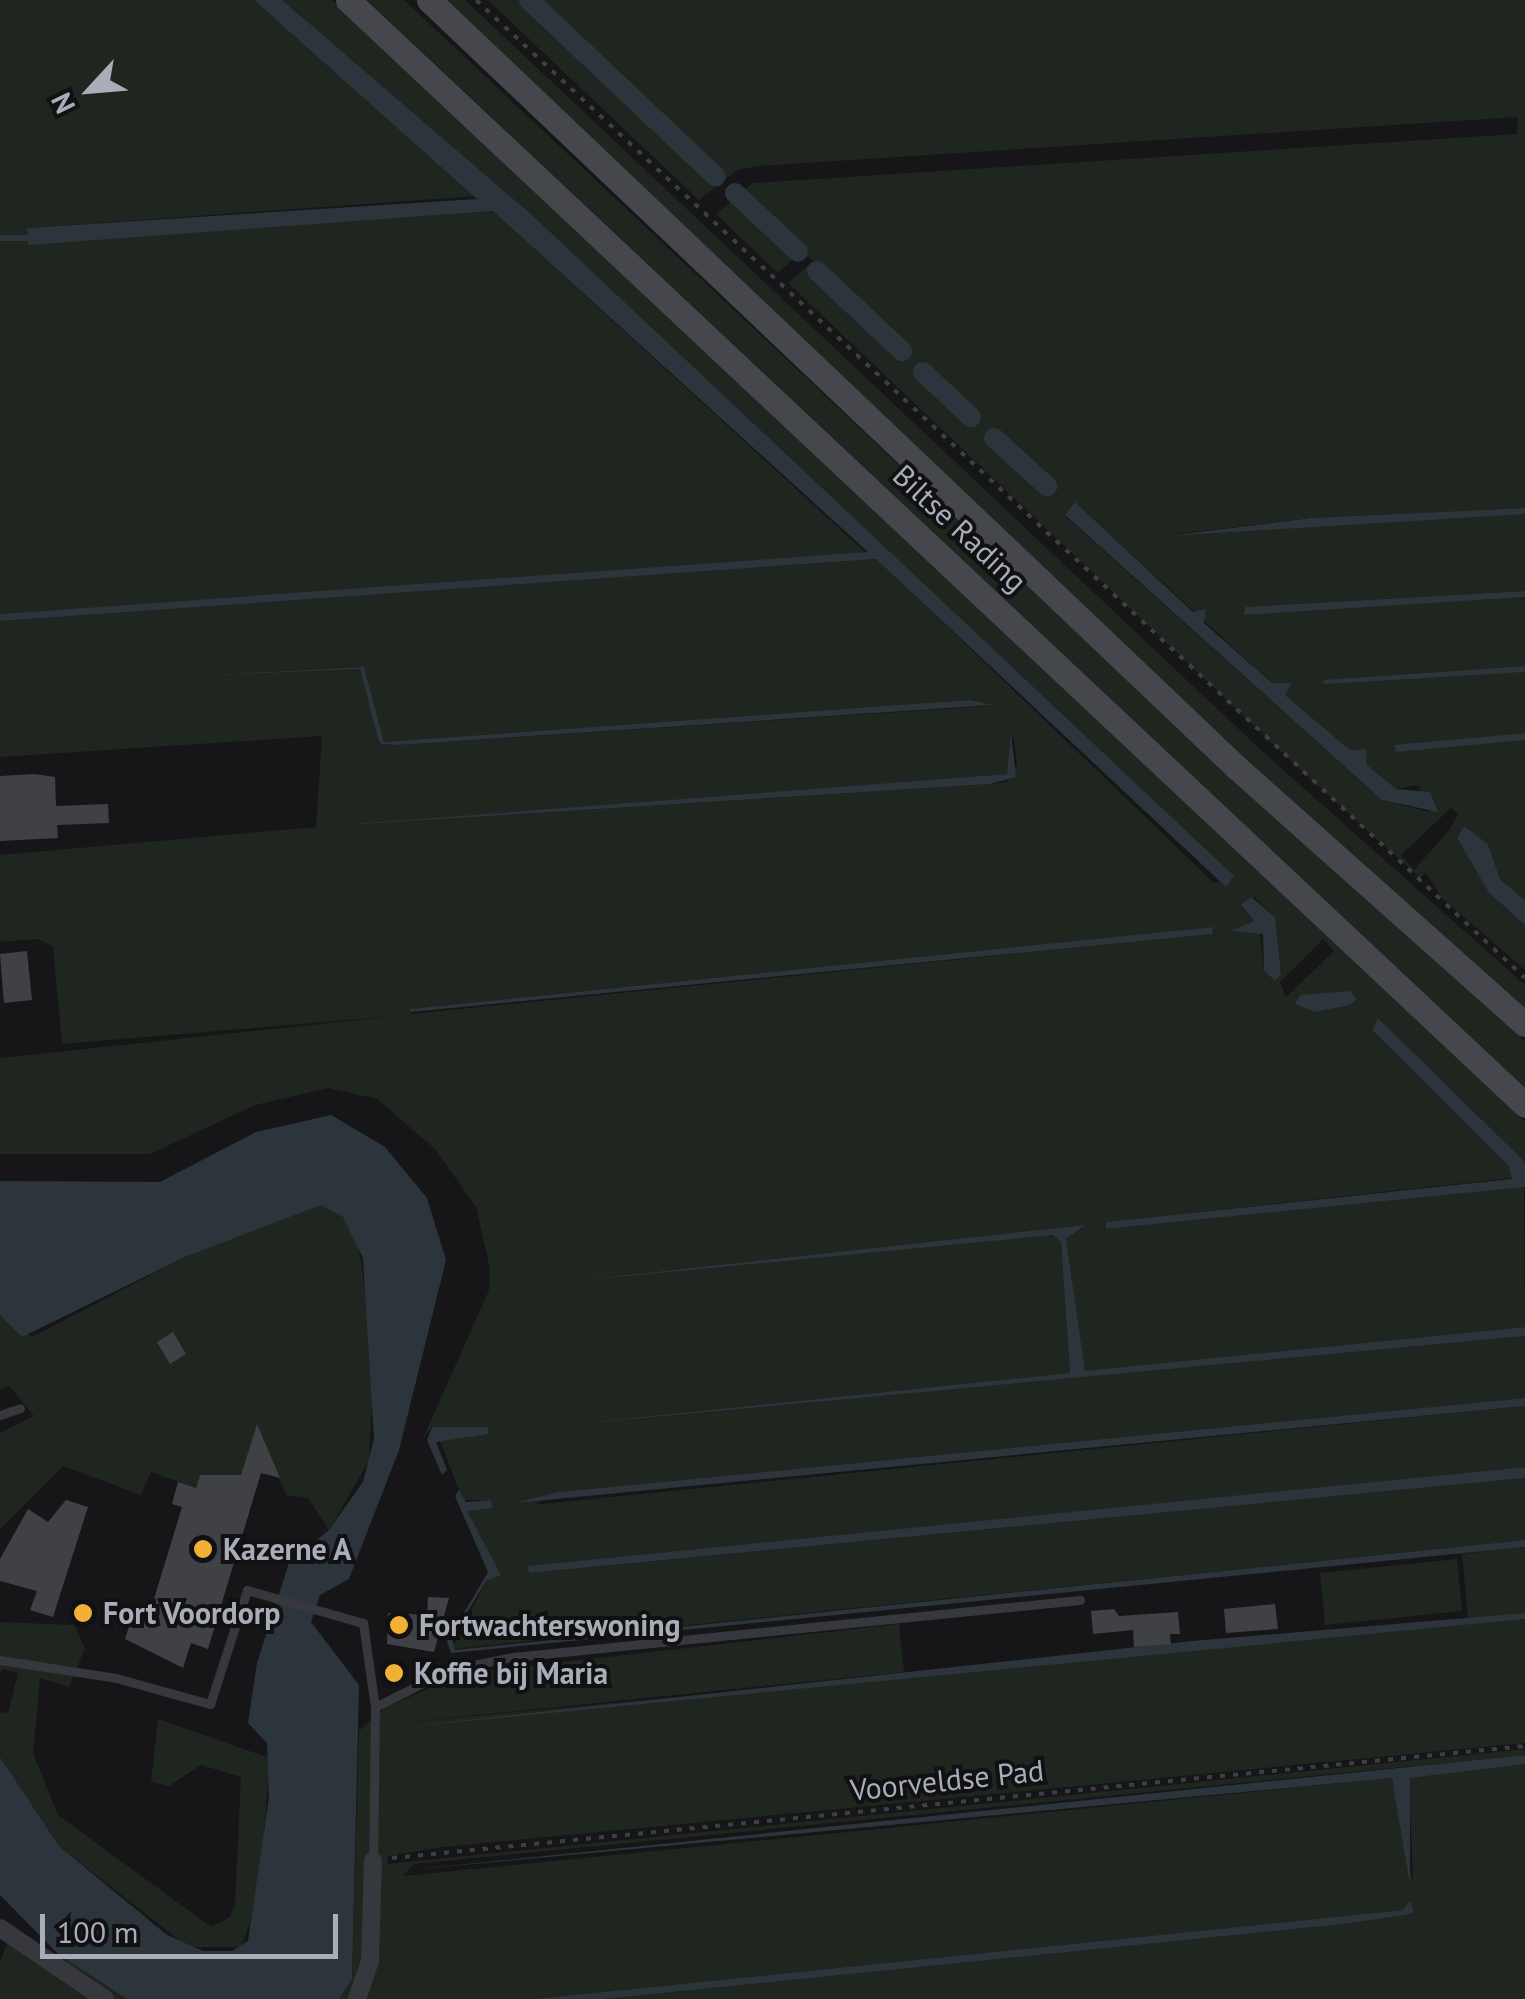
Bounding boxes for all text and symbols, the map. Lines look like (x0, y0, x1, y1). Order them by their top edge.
north arrow (40, 40, 140, 140)
text: N (42, 87, 83, 120)
street label: Biltse Rading (886, 457, 1034, 599)
place label: Kazerne A (223, 1531, 352, 1567)
marker: Kazerne A (192, 1538, 214, 1560)
place label: Fort Voordorp (103, 1595, 281, 1631)
marker: Fort Voordorp (72, 1602, 94, 1624)
place label: Fortwachterswoning (419, 1607, 681, 1643)
marker: Fortwachterswoning (388, 1614, 410, 1636)
place label: Koffie bij Maria (414, 1655, 608, 1691)
marker: Koffie bij Maria (383, 1662, 405, 1684)
street label: Voorveldse Pad (848, 1752, 1046, 1808)
scale bar (45, 1894, 342, 1956)
text: 100 m (57, 1912, 138, 1951)

